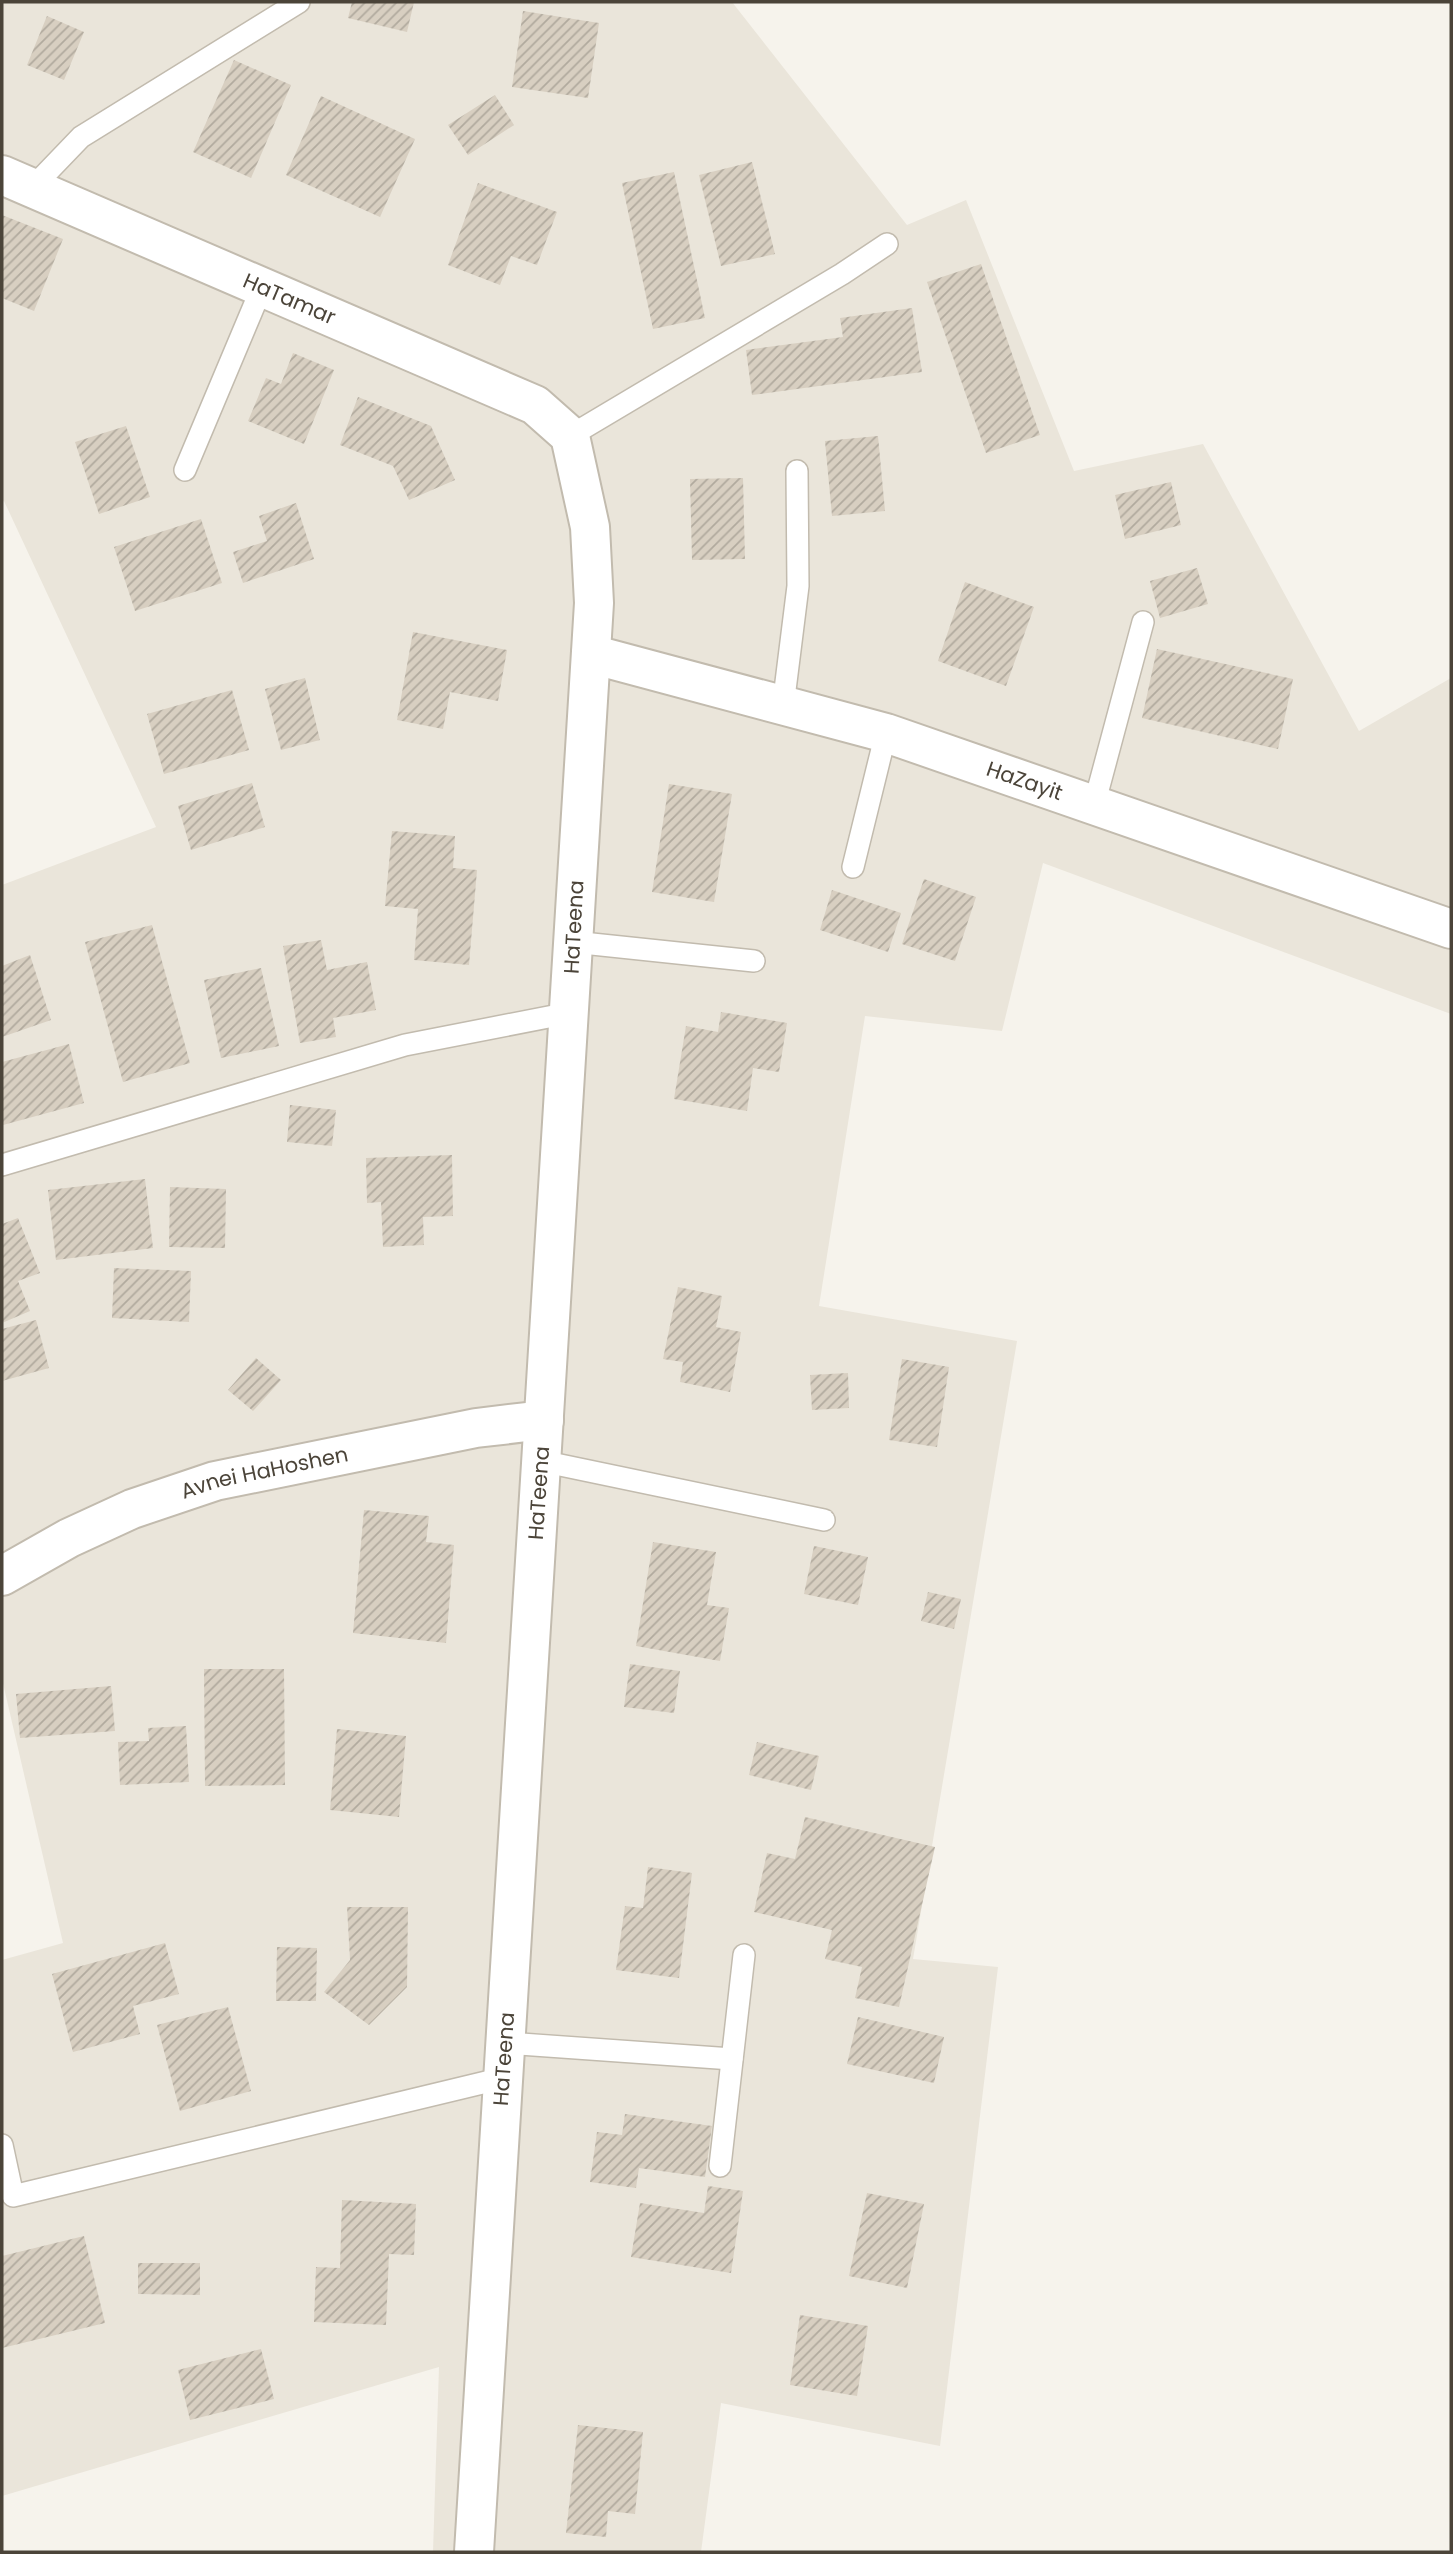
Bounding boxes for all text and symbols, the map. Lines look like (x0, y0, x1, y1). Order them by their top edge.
street label: HaTamar (239, 266, 340, 331)
street label: HaZayit (983, 754, 1067, 807)
street label: HaTeena (557, 879, 590, 975)
street label: Avnei HaHoshen (177, 1439, 351, 1506)
street label: HaTeena (521, 1445, 556, 1541)
street label: HaTeena (486, 2011, 521, 2107)

